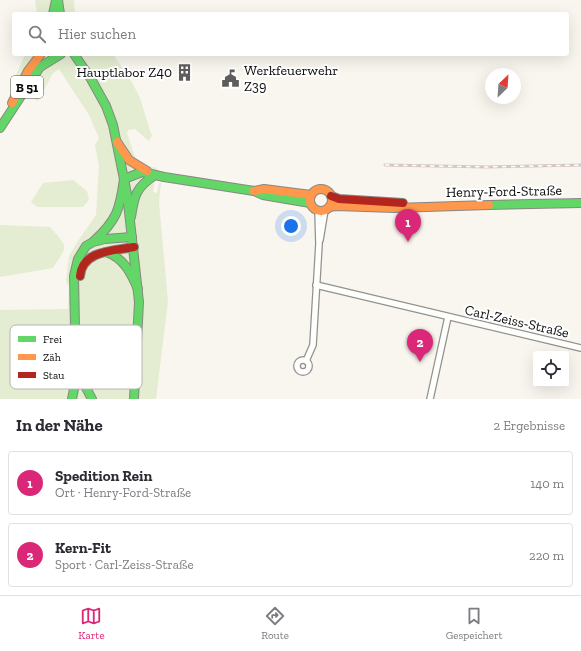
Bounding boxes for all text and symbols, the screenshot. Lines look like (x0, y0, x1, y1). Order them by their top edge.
search box (12, 12, 569, 56)
icon: search (26, 23, 48, 45)
text: Hier suchen (58, 25, 136, 43)
building icon: Hauptlabor Z40 (175, 62, 195, 82)
place label: Werkfeuerwehr Z39 (244, 62, 338, 95)
place label: Hauptlabor Z40 (76, 64, 172, 81)
public building icon: Werkfeuerwehr Z39 (221, 68, 241, 88)
north arrow (485, 68, 521, 104)
road number: B 51 (11, 76, 43, 98)
street label: Henry-Ford-Straße (446, 182, 563, 201)
pin: 1 (395, 209, 421, 242)
your location (281, 216, 301, 236)
street label: Carl-Zeiss-Straße (463, 301, 571, 342)
legend (10, 325, 142, 389)
pin: 2 (407, 329, 433, 362)
text: Frei (43, 333, 62, 346)
text: Zäh (43, 351, 62, 364)
map controls (533, 351, 569, 387)
button: locate (533, 351, 569, 387)
text: Stau (43, 369, 64, 382)
text: In der Nähe (16, 415, 103, 435)
text: 2 Ergebnisse (493, 418, 565, 433)
text: Spedition Rein (55, 467, 152, 485)
text: 1 (27, 476, 33, 491)
text: 140 m (530, 476, 564, 491)
text: Ort · Henry-Ford-Straße (55, 485, 191, 500)
text: Kern-Fit (55, 539, 111, 557)
text: 2 (27, 548, 33, 563)
text: 220 m (529, 548, 564, 563)
text: Sport · Carl-Zeiss-Straße (55, 557, 194, 572)
tab: Karte (78, 605, 105, 642)
tab: Route (261, 605, 289, 642)
tab: Gespeichert (446, 605, 503, 642)

